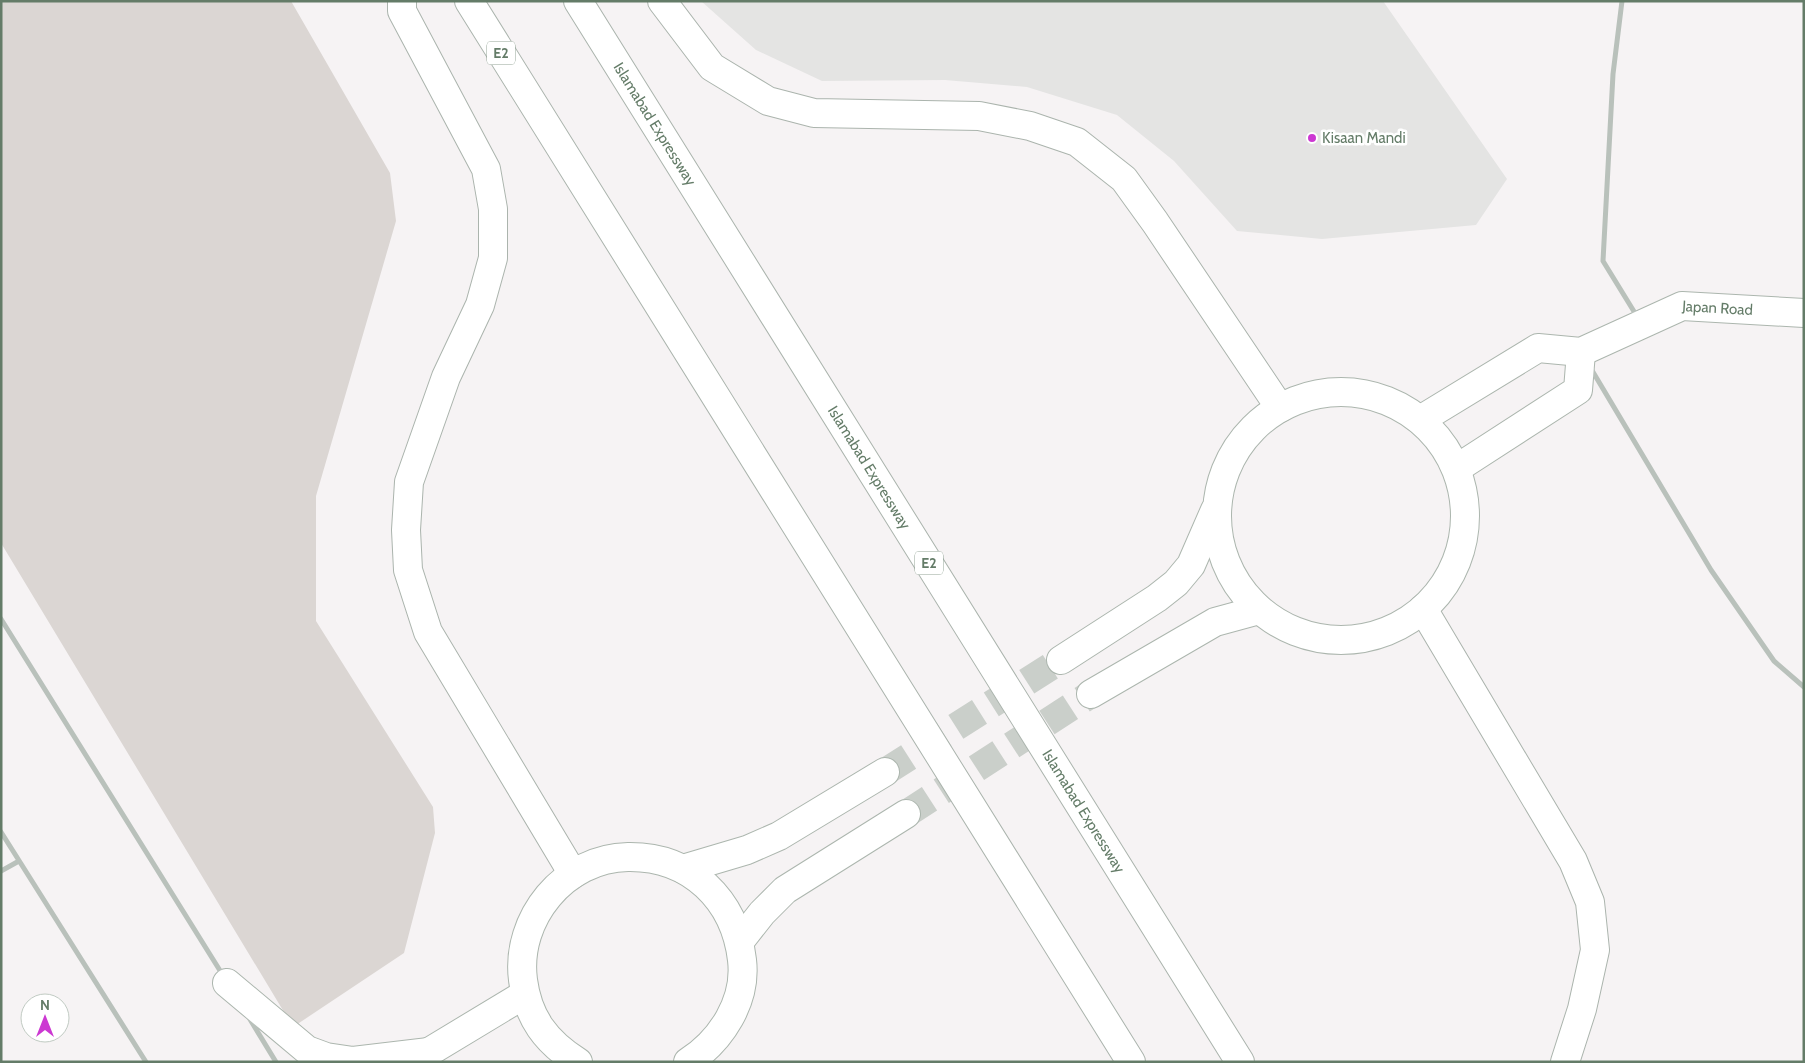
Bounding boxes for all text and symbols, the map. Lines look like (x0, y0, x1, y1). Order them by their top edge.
road number: E2 (487, 42, 515, 64)
street label: Islamabad Expressway (610, 59, 700, 189)
place label: Kisaan Mandi (1322, 129, 1406, 147)
marker: Kisaan Mandi (1306, 132, 1318, 144)
street label: Japan Road (1681, 297, 1753, 319)
street label: Islamabad Expressway (824, 403, 915, 533)
road number: E2 (915, 552, 943, 574)
street label: Islamabad Expressway (1038, 746, 1129, 877)
north arrow (20, 993, 70, 1043)
text: N (40, 996, 50, 1014)

